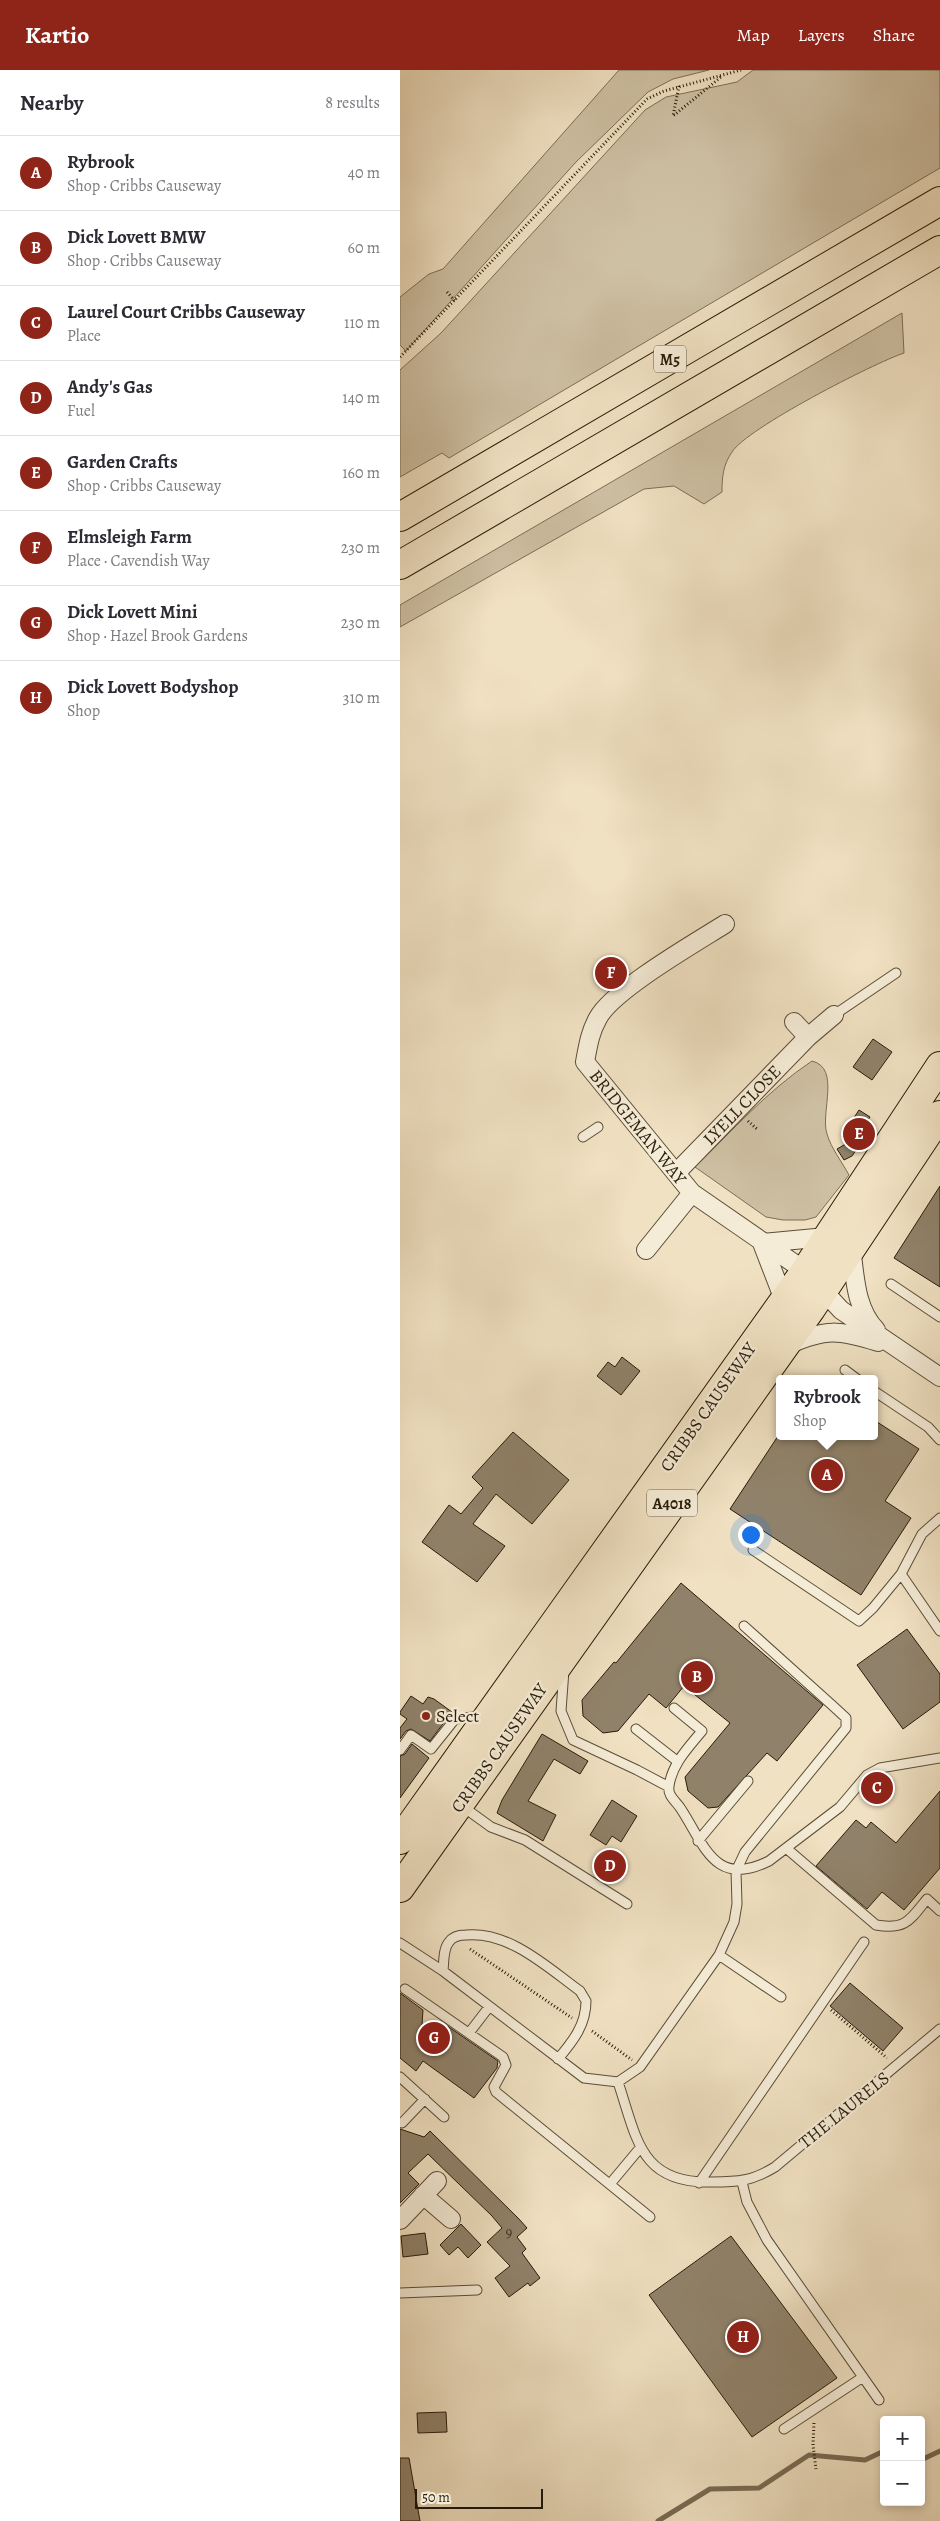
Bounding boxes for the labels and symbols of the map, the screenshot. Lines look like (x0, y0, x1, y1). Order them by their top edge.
road number: M5 (654, 346, 686, 372)
pin: F (595, 954, 627, 992)
street label: LYELL CLOSE (698, 1060, 786, 1150)
street label: BRIDGEMAN WAY (584, 1065, 693, 1190)
pin: E (843, 1115, 875, 1153)
street label: CRIBBS CAUSEWAY (654, 1336, 762, 1477)
pin: A (811, 1456, 843, 1494)
road number: A4018 (647, 1490, 697, 1516)
your location (738, 1522, 764, 1548)
pin: B (681, 1658, 713, 1696)
street label: CRIBBS CAUSEWAY (445, 1677, 553, 1818)
place label: Select (436, 1704, 479, 1728)
marker: Select (420, 1710, 432, 1722)
pin: C (861, 1769, 893, 1807)
pin: D (594, 1847, 626, 1885)
pin: G (418, 2019, 450, 2057)
street label: THE LAURELS (794, 2066, 894, 2154)
house number: 9 (506, 2222, 513, 2242)
pin: H (727, 2318, 759, 2356)
scale bar (415, 2486, 542, 2509)

